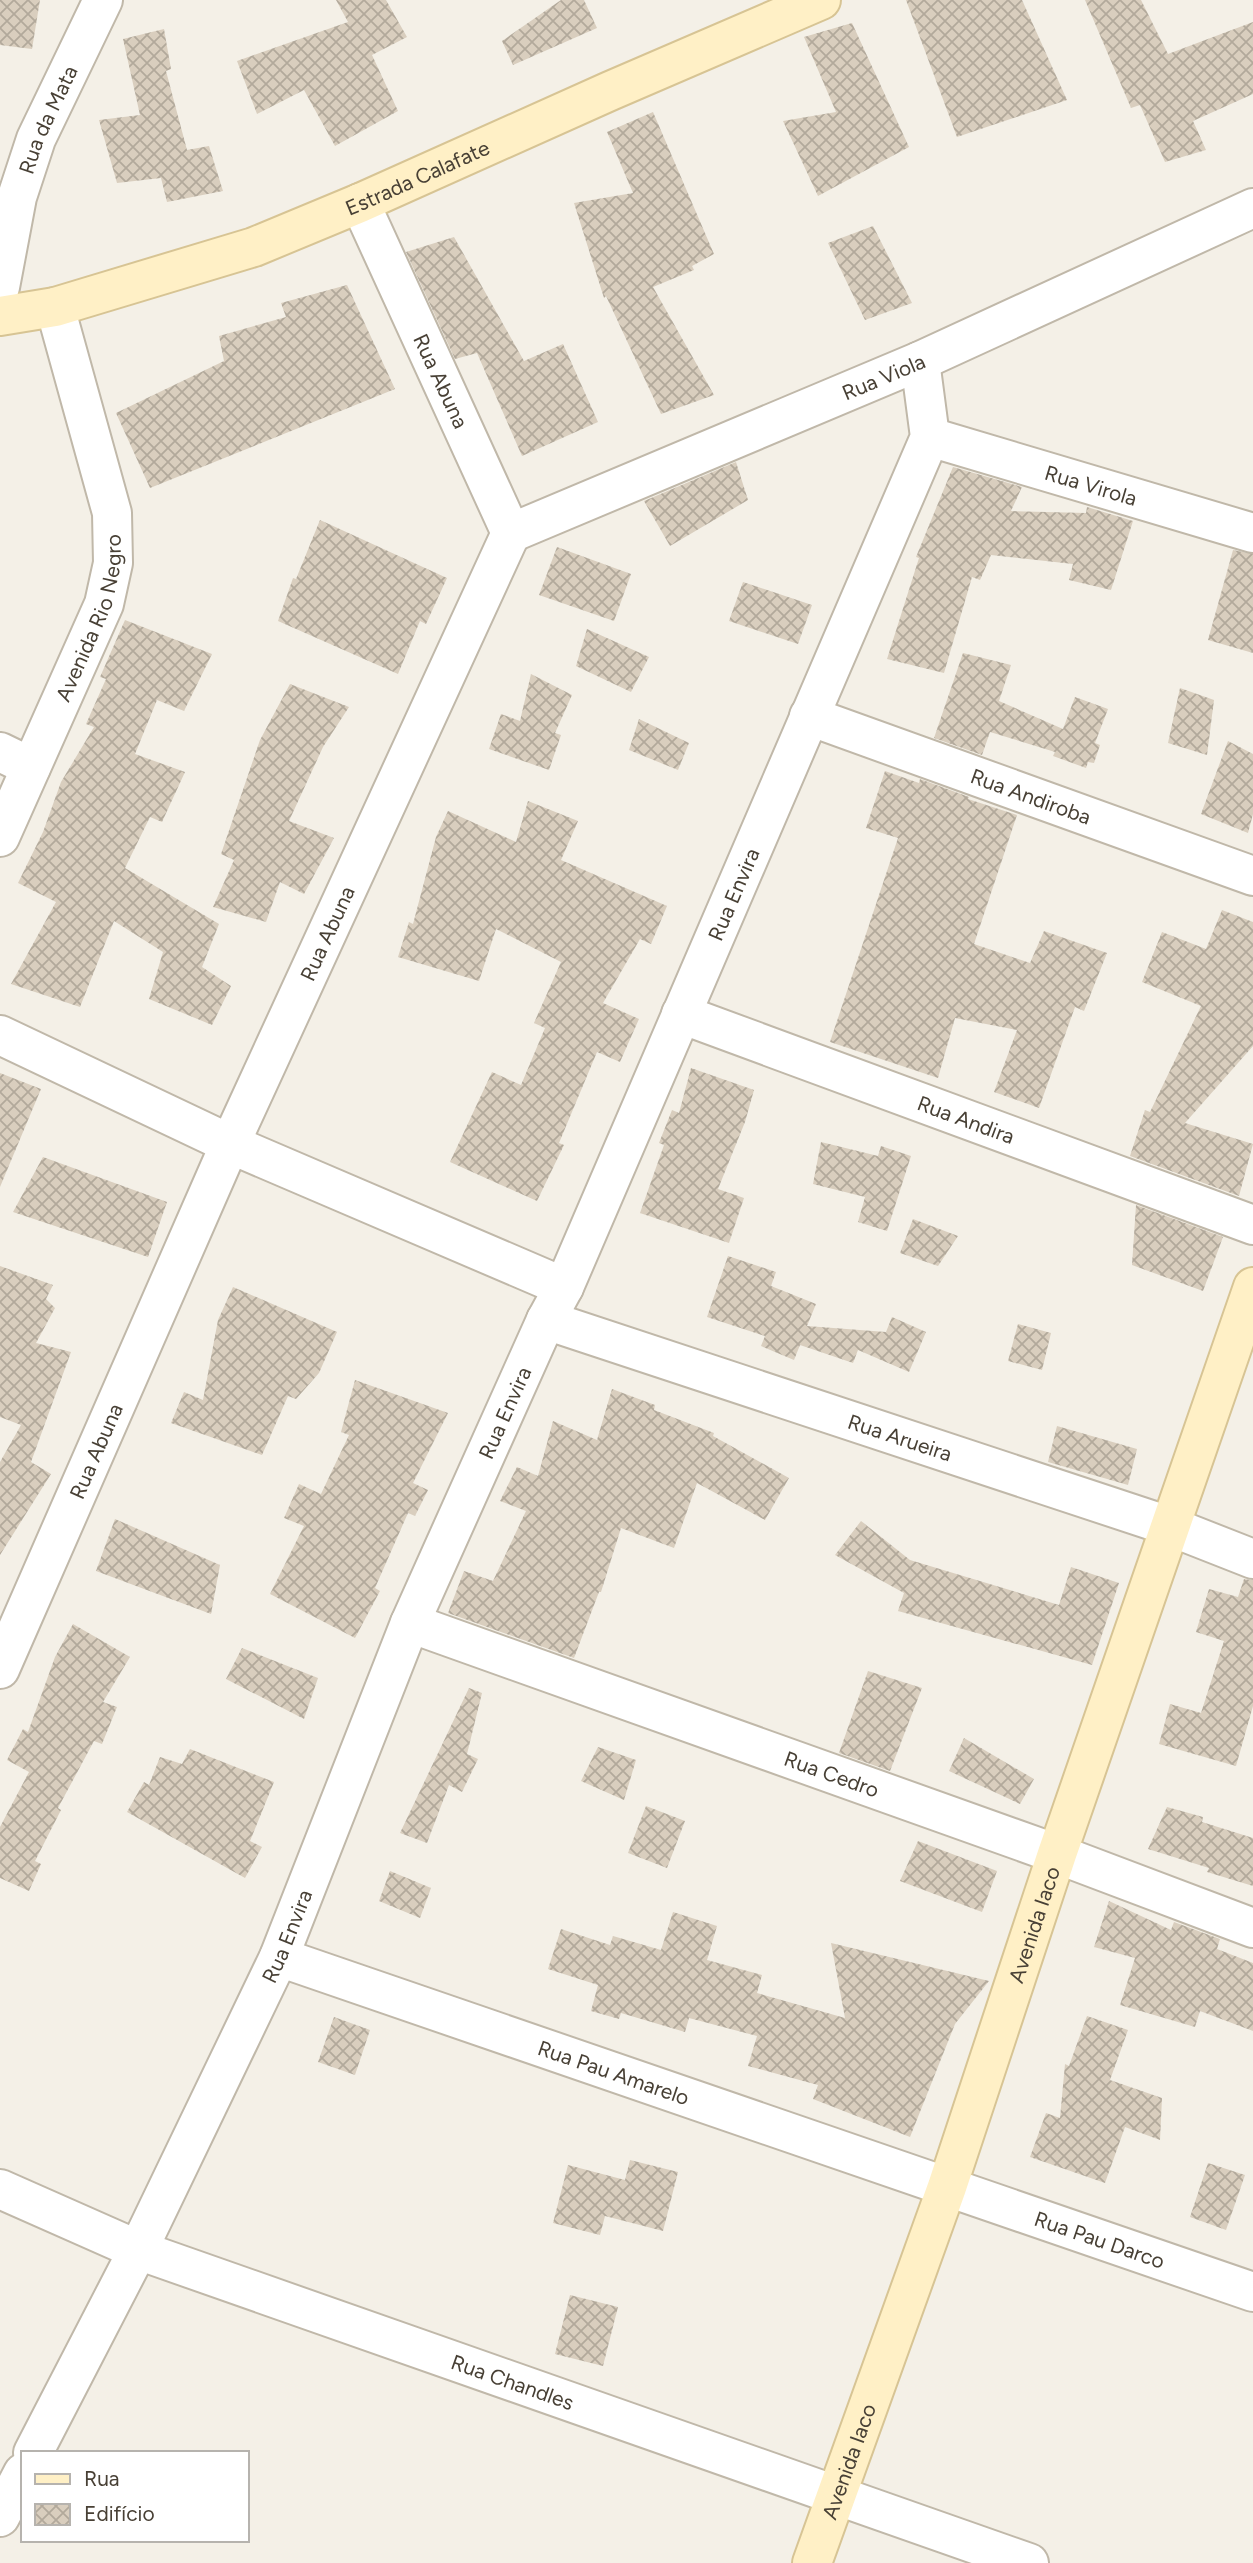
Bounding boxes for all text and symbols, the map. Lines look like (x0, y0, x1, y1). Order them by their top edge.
street label: Rua da Mata (13, 61, 82, 177)
street label: Estrada Calafate (341, 134, 493, 220)
street label: Rua Abuna (408, 330, 474, 432)
street label: Rua Viola (838, 348, 929, 405)
street label: Rua Virola (1042, 459, 1140, 510)
street label: Avenida Rio Negro (50, 534, 126, 705)
street label: Rua Andiroba (967, 763, 1095, 829)
street label: Rua Envira (702, 844, 764, 944)
street label: Rua Abuna (294, 882, 359, 985)
street label: Rua Andira (914, 1090, 1018, 1149)
street label: Rua Envira (473, 1363, 536, 1463)
street label: Rua Abuna (64, 1400, 127, 1502)
street label: Rua Arueira (845, 1408, 955, 1466)
street label: Rua Cedro (781, 1745, 883, 1802)
street label: Avenida Iaco (1003, 1863, 1065, 1986)
street label: Rua Envira (256, 1886, 317, 1987)
street label: Rua Pau Amarelo (535, 2035, 693, 2110)
street label: Rua Pau Darco (1031, 2205, 1168, 2273)
street label: Rua Chandles (448, 2349, 577, 2415)
street label: Avenida Iaco (816, 2400, 881, 2522)
legend (21, 2451, 248, 2542)
text: Rua (84, 2466, 120, 2491)
text: Edifício (84, 2501, 155, 2526)

